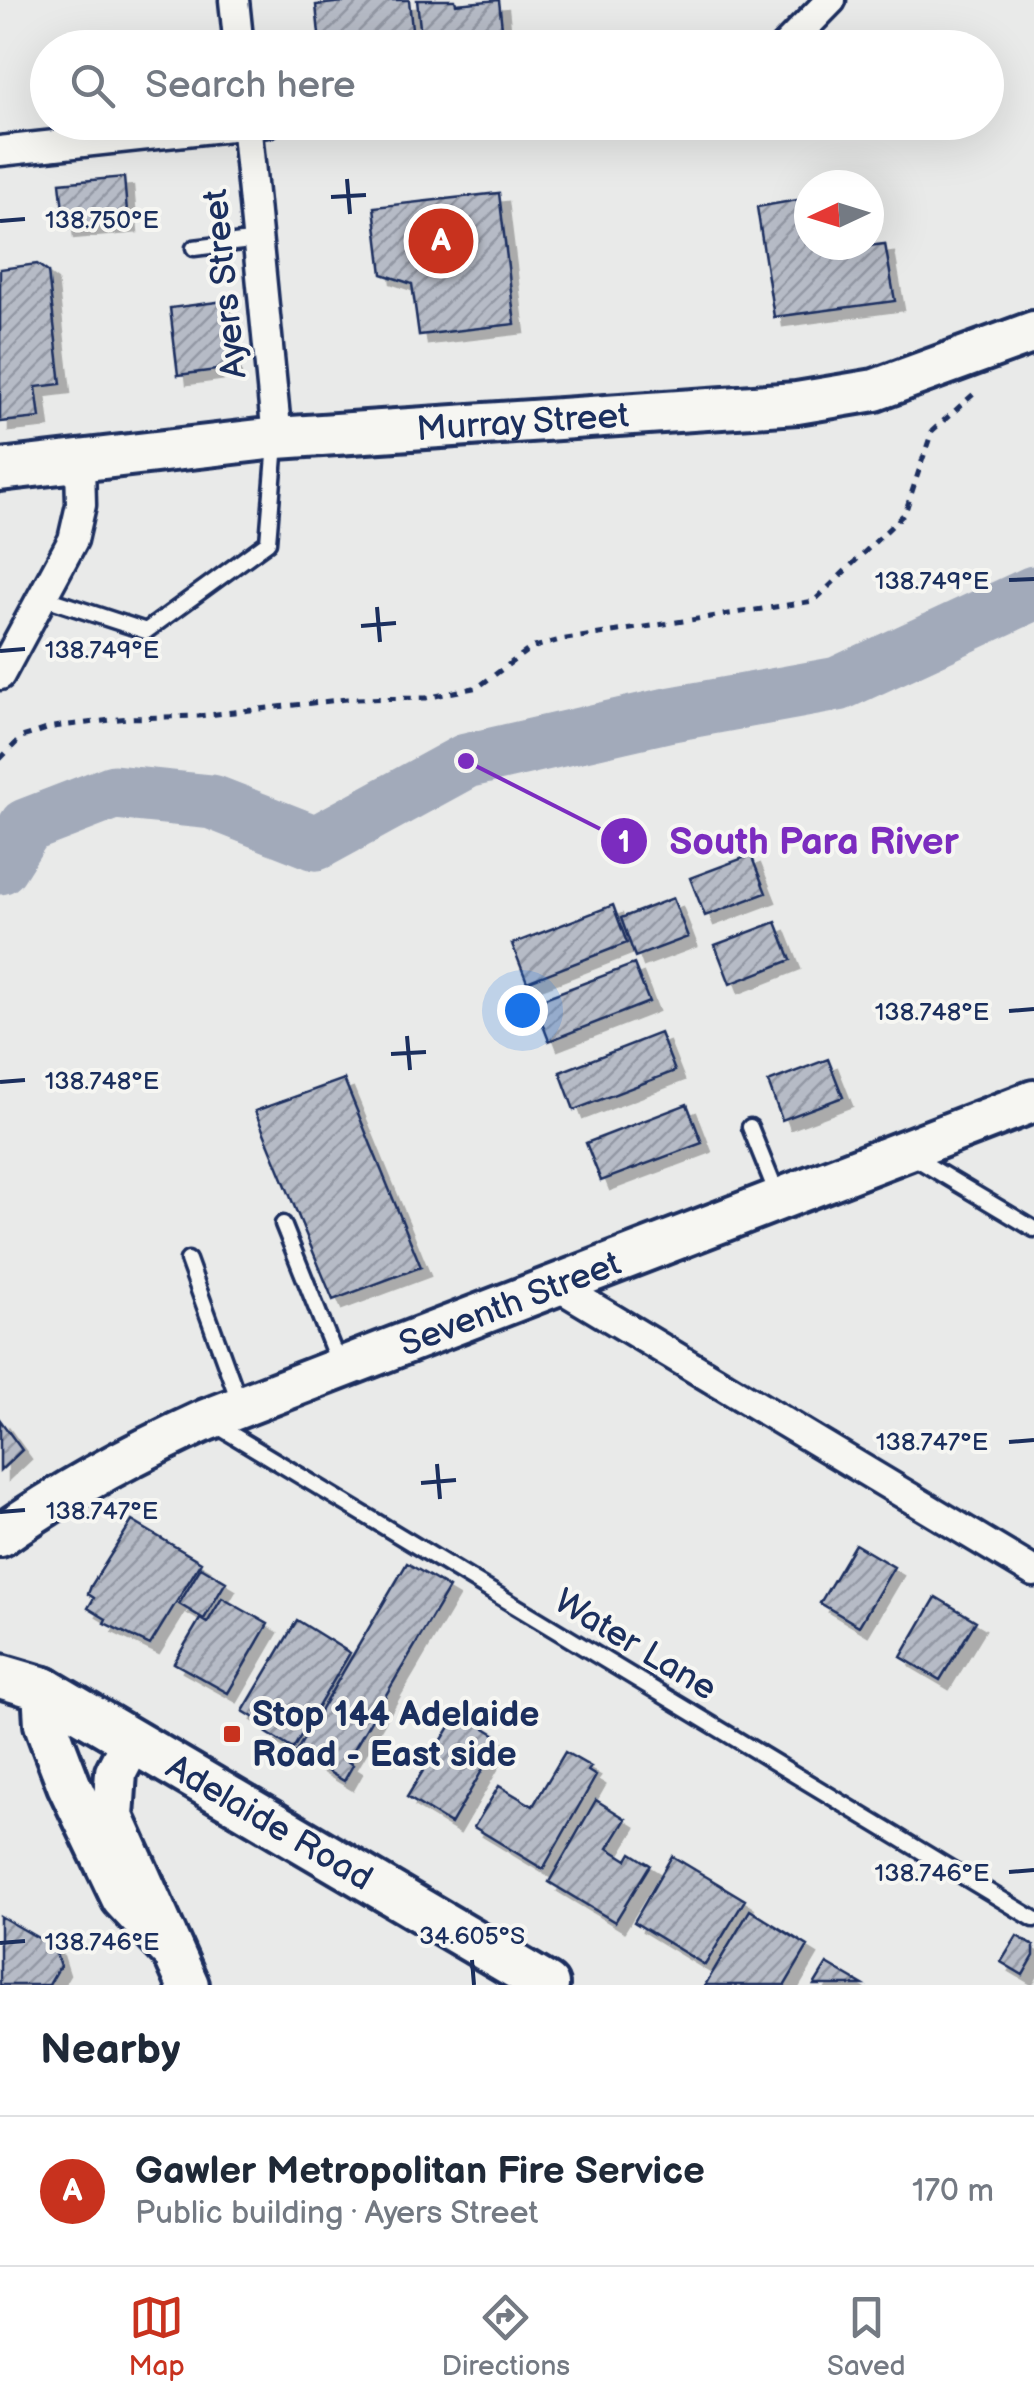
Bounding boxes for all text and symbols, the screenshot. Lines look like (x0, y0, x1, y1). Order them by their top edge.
search box (30, 30, 1004, 140)
icon: search (65, 58, 120, 113)
text: Search here (145, 63, 356, 108)
north arrow (794, 170, 884, 260)
street label: Ayers Street (194, 187, 257, 381)
pin: A (408, 204, 474, 278)
text: 138.750°E (45, 205, 159, 236)
street label: Murray Street (415, 394, 630, 452)
text: 138.749°E (875, 566, 989, 597)
text: 138.749°E (45, 635, 159, 666)
callout: South Para River (599, 807, 979, 875)
text: South Para River (669, 820, 960, 865)
text: 1 (618, 825, 630, 861)
your location (497, 985, 548, 1036)
text: 138.748°E (875, 997, 989, 1028)
text: 138.748°E (45, 1066, 159, 1097)
street label: Seventh Street (393, 1242, 627, 1367)
text: 138.747°E (876, 1427, 988, 1458)
text: 138.747°E (46, 1496, 158, 1527)
street label: Water Lane (546, 1580, 724, 1710)
place label: Stop 144 Adelaide Road - East side (252, 1694, 539, 1777)
marker: Stop 144 Adelaide Road - East side (221, 1723, 243, 1745)
street label: Adelaide Road (158, 1746, 380, 1901)
text: 138.746°E (875, 1858, 989, 1889)
text: 34.605°S (419, 1921, 525, 1952)
text: 138.746°E (45, 1927, 159, 1958)
text: Nearby (40, 2025, 180, 2076)
text: Gawler Metropolitan Fire Service (135, 2149, 705, 2194)
text: A (63, 2172, 82, 2211)
text: 170 m (912, 2172, 994, 2211)
text: Public building · Ayers Street (135, 2194, 538, 2233)
tab: Map (128, 2290, 185, 2383)
tab: Directions (441, 2290, 570, 2383)
tab: Saved (827, 2290, 906, 2383)

